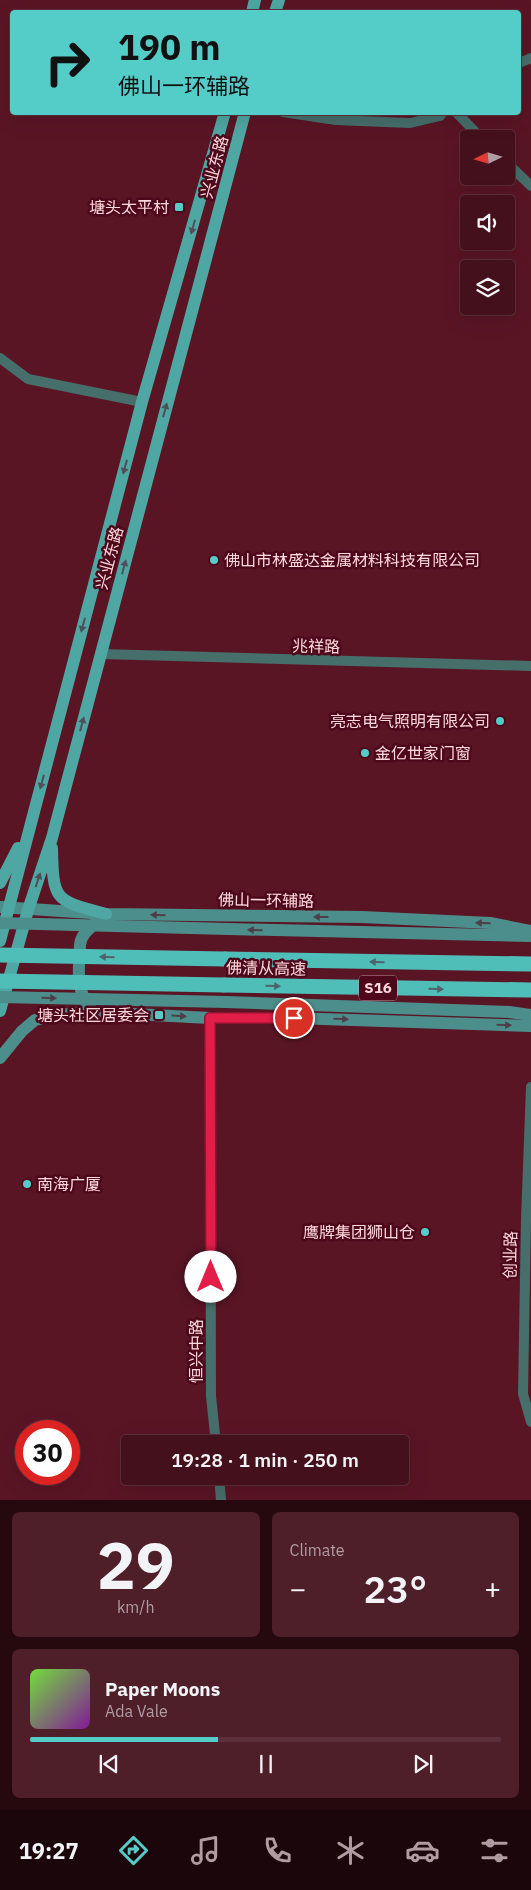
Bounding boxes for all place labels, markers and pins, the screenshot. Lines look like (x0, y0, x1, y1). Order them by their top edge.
place label: 塘头太平村 (89, 197, 169, 217)
marker: 塘头太平村 (173, 201, 185, 213)
place label: 佛山市林盛达金属材料科技有限公司 (224, 550, 480, 570)
marker: 佛山市林盛达金属材料科技有限公司 (208, 554, 220, 566)
place label: 亮志电气照明有限公司 (330, 711, 490, 731)
marker: 亮志电气照明有限公司 (494, 715, 506, 727)
place label: 金亿世家门窗 (375, 743, 471, 763)
marker: 金亿世家门窗 (359, 747, 371, 759)
pin (273, 997, 315, 1039)
place label: 塘头社区居委会 (37, 1005, 149, 1025)
marker: 塘头社区居委会 (153, 1009, 165, 1021)
place label: 南海广厦 (37, 1174, 101, 1194)
marker: 南海广厦 (21, 1178, 33, 1190)
place label: 鹰牌集团狮山仓 (303, 1222, 415, 1242)
marker: 鹰牌集团狮山仓 (419, 1226, 431, 1238)

